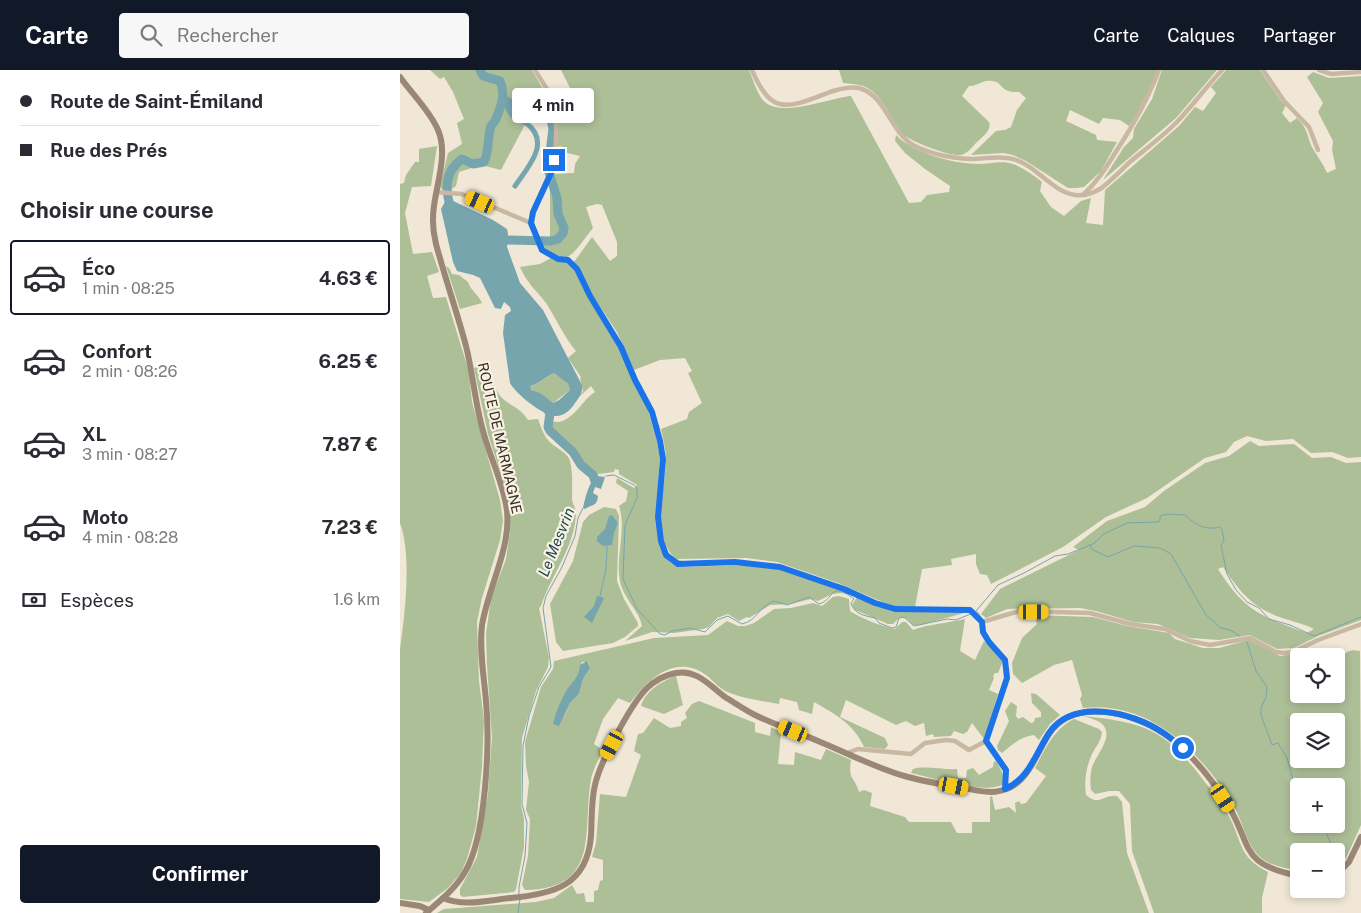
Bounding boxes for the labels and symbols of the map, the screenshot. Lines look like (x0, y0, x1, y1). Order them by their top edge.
callout: 4 min (513, 88, 595, 122)
route end (543, 149, 565, 171)
car (463, 189, 496, 215)
street label: ROUTE DE MARMAGNE (475, 361, 525, 515)
water label: Le Mesvrin (534, 505, 578, 579)
car (1019, 605, 1049, 620)
car (776, 718, 809, 744)
car (598, 728, 625, 762)
route start (1172, 737, 1194, 759)
car (937, 776, 970, 796)
car (1208, 781, 1237, 815)

